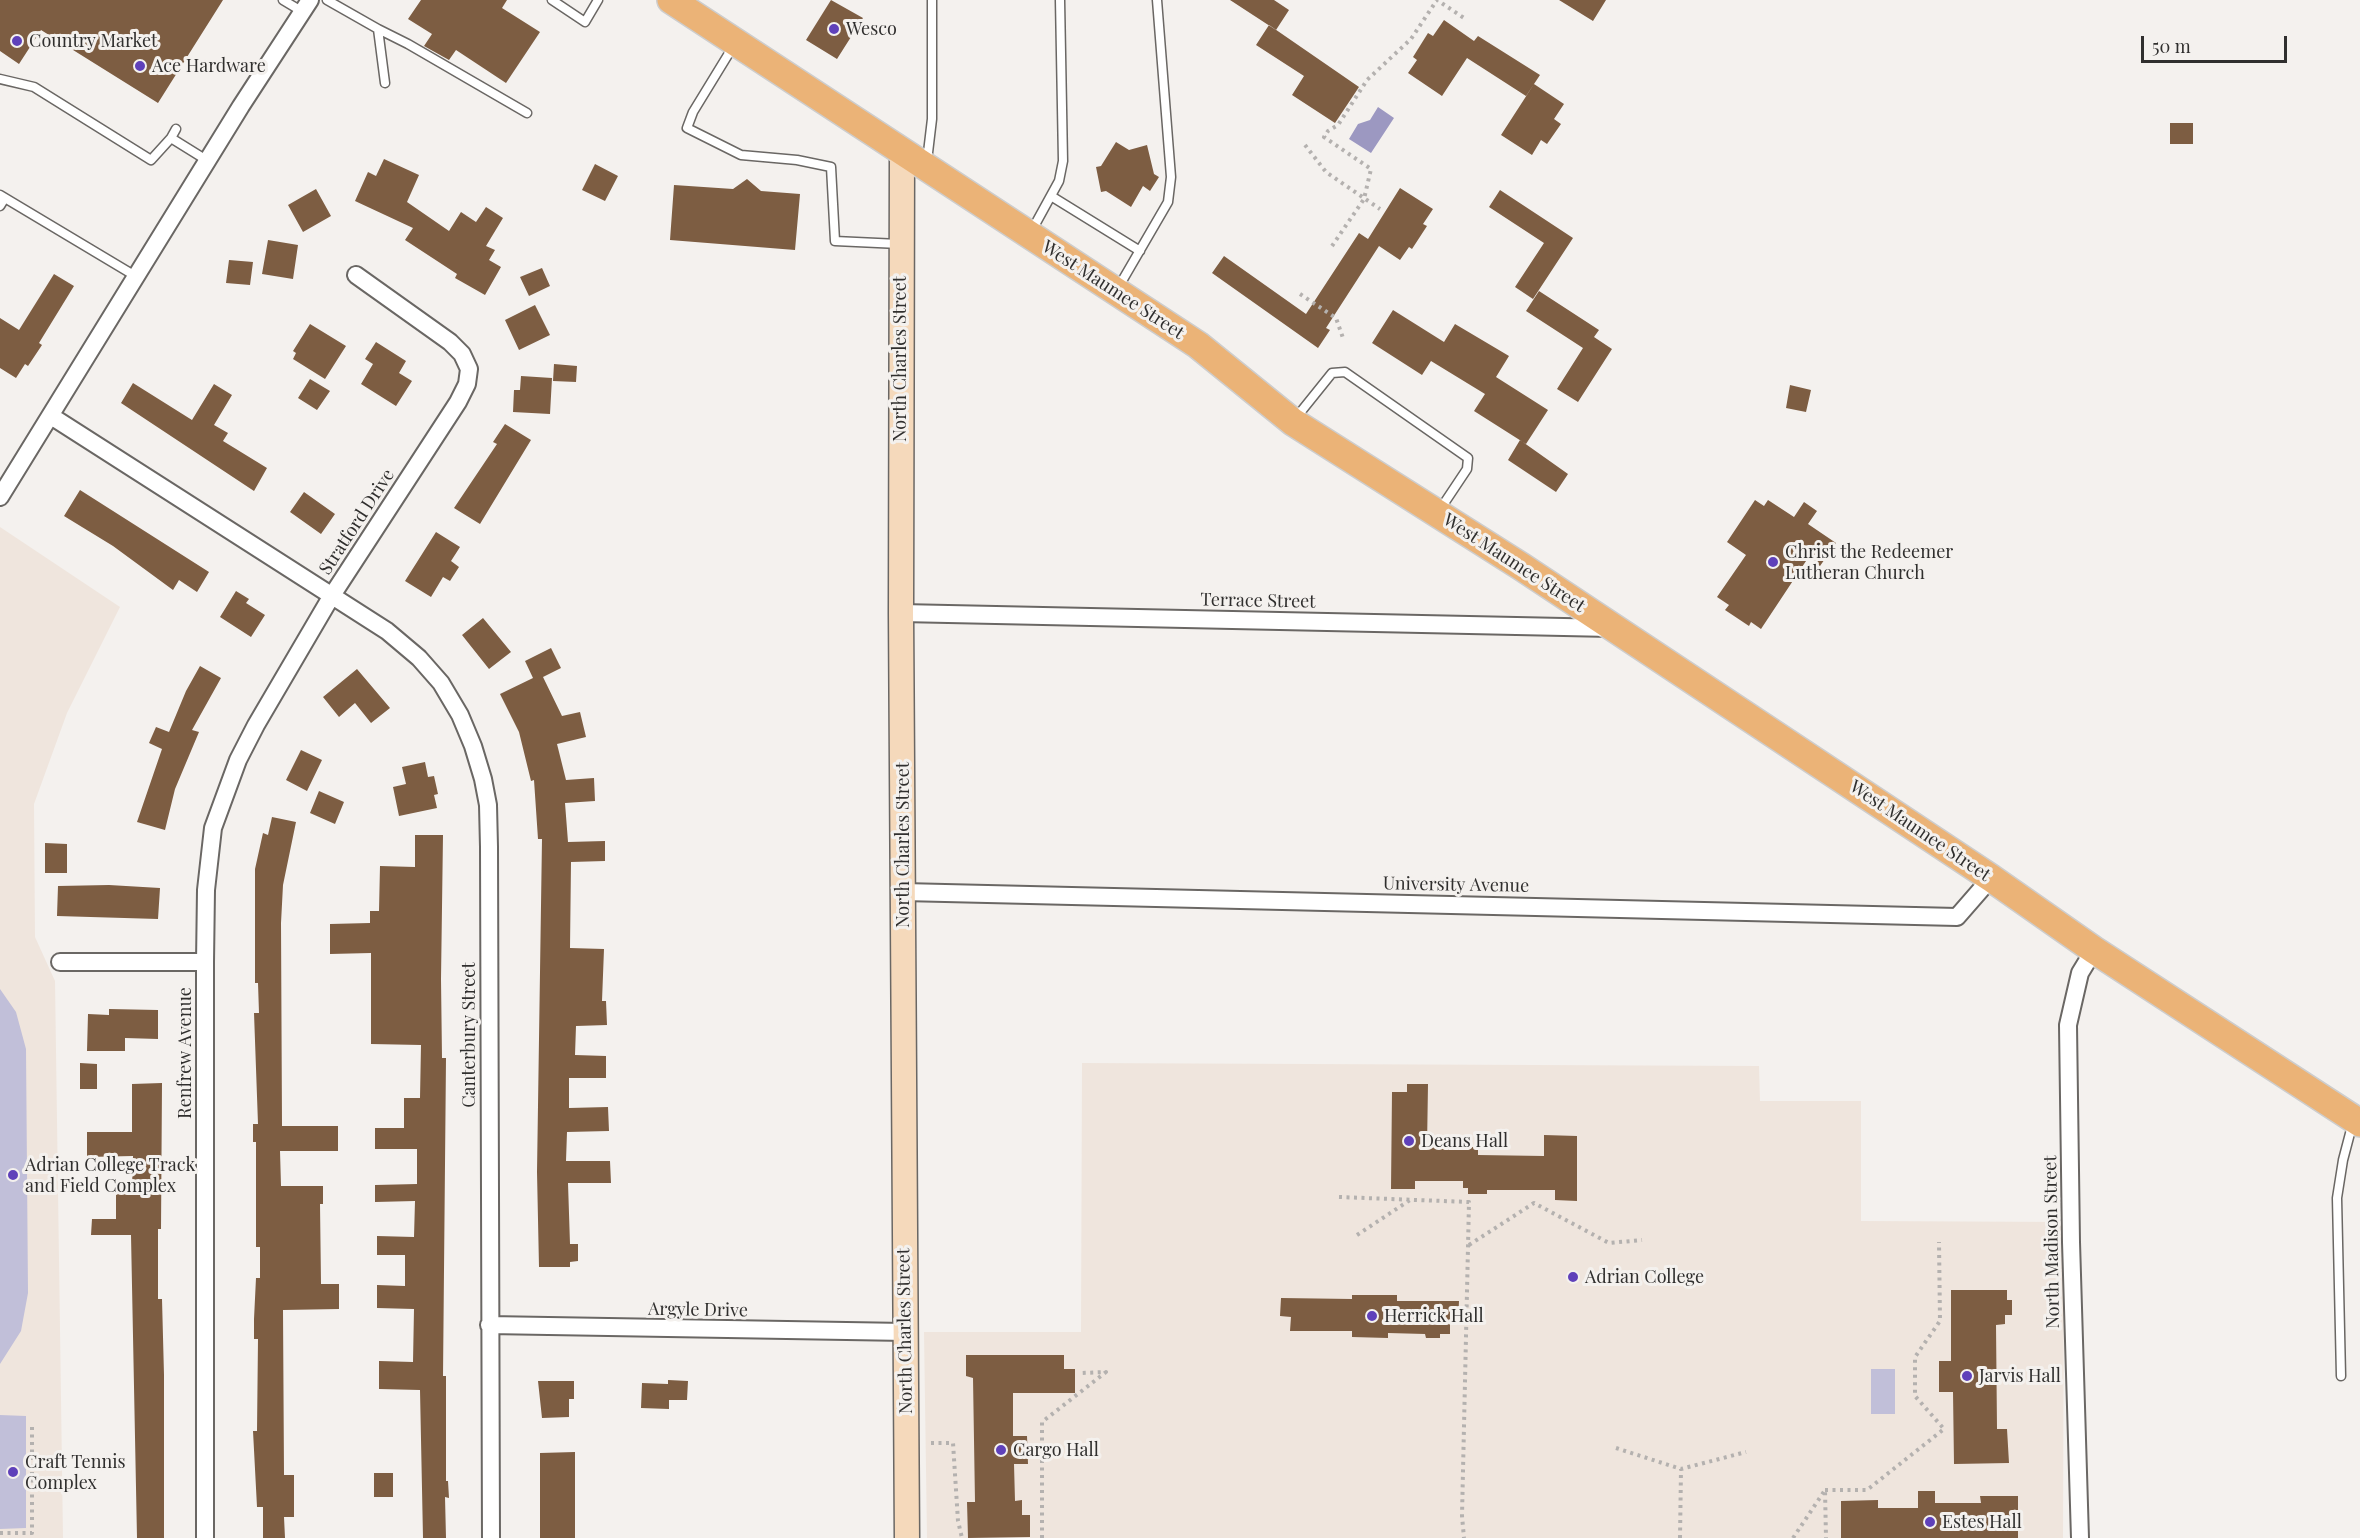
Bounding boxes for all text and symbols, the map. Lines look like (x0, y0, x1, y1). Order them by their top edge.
place label: Wesco (846, 18, 897, 40)
marker: Wesco (827, 22, 841, 36)
scale bar (2144, 24, 2290, 62)
place label: Country Market (29, 30, 157, 52)
marker: Country Market (10, 34, 24, 48)
text: 50 m (2152, 34, 2191, 58)
place label: Ace Hardware (152, 55, 266, 77)
marker: Ace Hardware (133, 59, 147, 73)
street label: West Maumee Street (1038, 236, 1188, 344)
street label: North Charles Street (889, 276, 911, 442)
street label: Stratford Drive (315, 465, 399, 579)
street label: West Maumee Street (1439, 509, 1589, 617)
place label: Christ the Redeemer Lutheran Church (1785, 541, 1953, 584)
marker: Christ the Redeemer Lutheran Church (1766, 555, 1780, 569)
street label: Terrace Street (1200, 589, 1316, 613)
street label: North Charles Street (892, 762, 914, 928)
street label: West Maumee Street (1846, 776, 1994, 886)
street label: University Avenue (1383, 873, 1529, 897)
street label: Canterbury Street (458, 962, 480, 1108)
street label: Renfrew Avenue (174, 987, 196, 1119)
place label: Deans Hall (1421, 1130, 1508, 1152)
marker: Deans Hall (1402, 1134, 1416, 1148)
place label: Adrian College Track and Field Complex (25, 1154, 195, 1196)
street label: North Madison Street (2040, 1155, 2064, 1329)
marker: Adrian College Track and Field Complex (6, 1168, 20, 1182)
street label: North Charles Street (893, 1248, 917, 1414)
place label: Adrian College (1585, 1266, 1704, 1288)
marker: Adrian College (1566, 1270, 1580, 1284)
street label: Argyle Drive (648, 1298, 748, 1322)
place label: Herrick Hall (1384, 1305, 1484, 1327)
marker: Herrick Hall (1365, 1309, 1379, 1323)
place label: Jarvis Hall (1979, 1365, 2061, 1387)
marker: Jarvis Hall (1960, 1369, 1974, 1383)
place label: Cargo Hall (1013, 1439, 1099, 1461)
marker: Cargo Hall (994, 1443, 1008, 1457)
place label: Craft Tennis Complex (25, 1451, 126, 1494)
marker: Craft Tennis Complex (6, 1465, 20, 1479)
place label: Estes Hall (1942, 1511, 2022, 1533)
marker: Estes Hall (1923, 1515, 1937, 1529)

